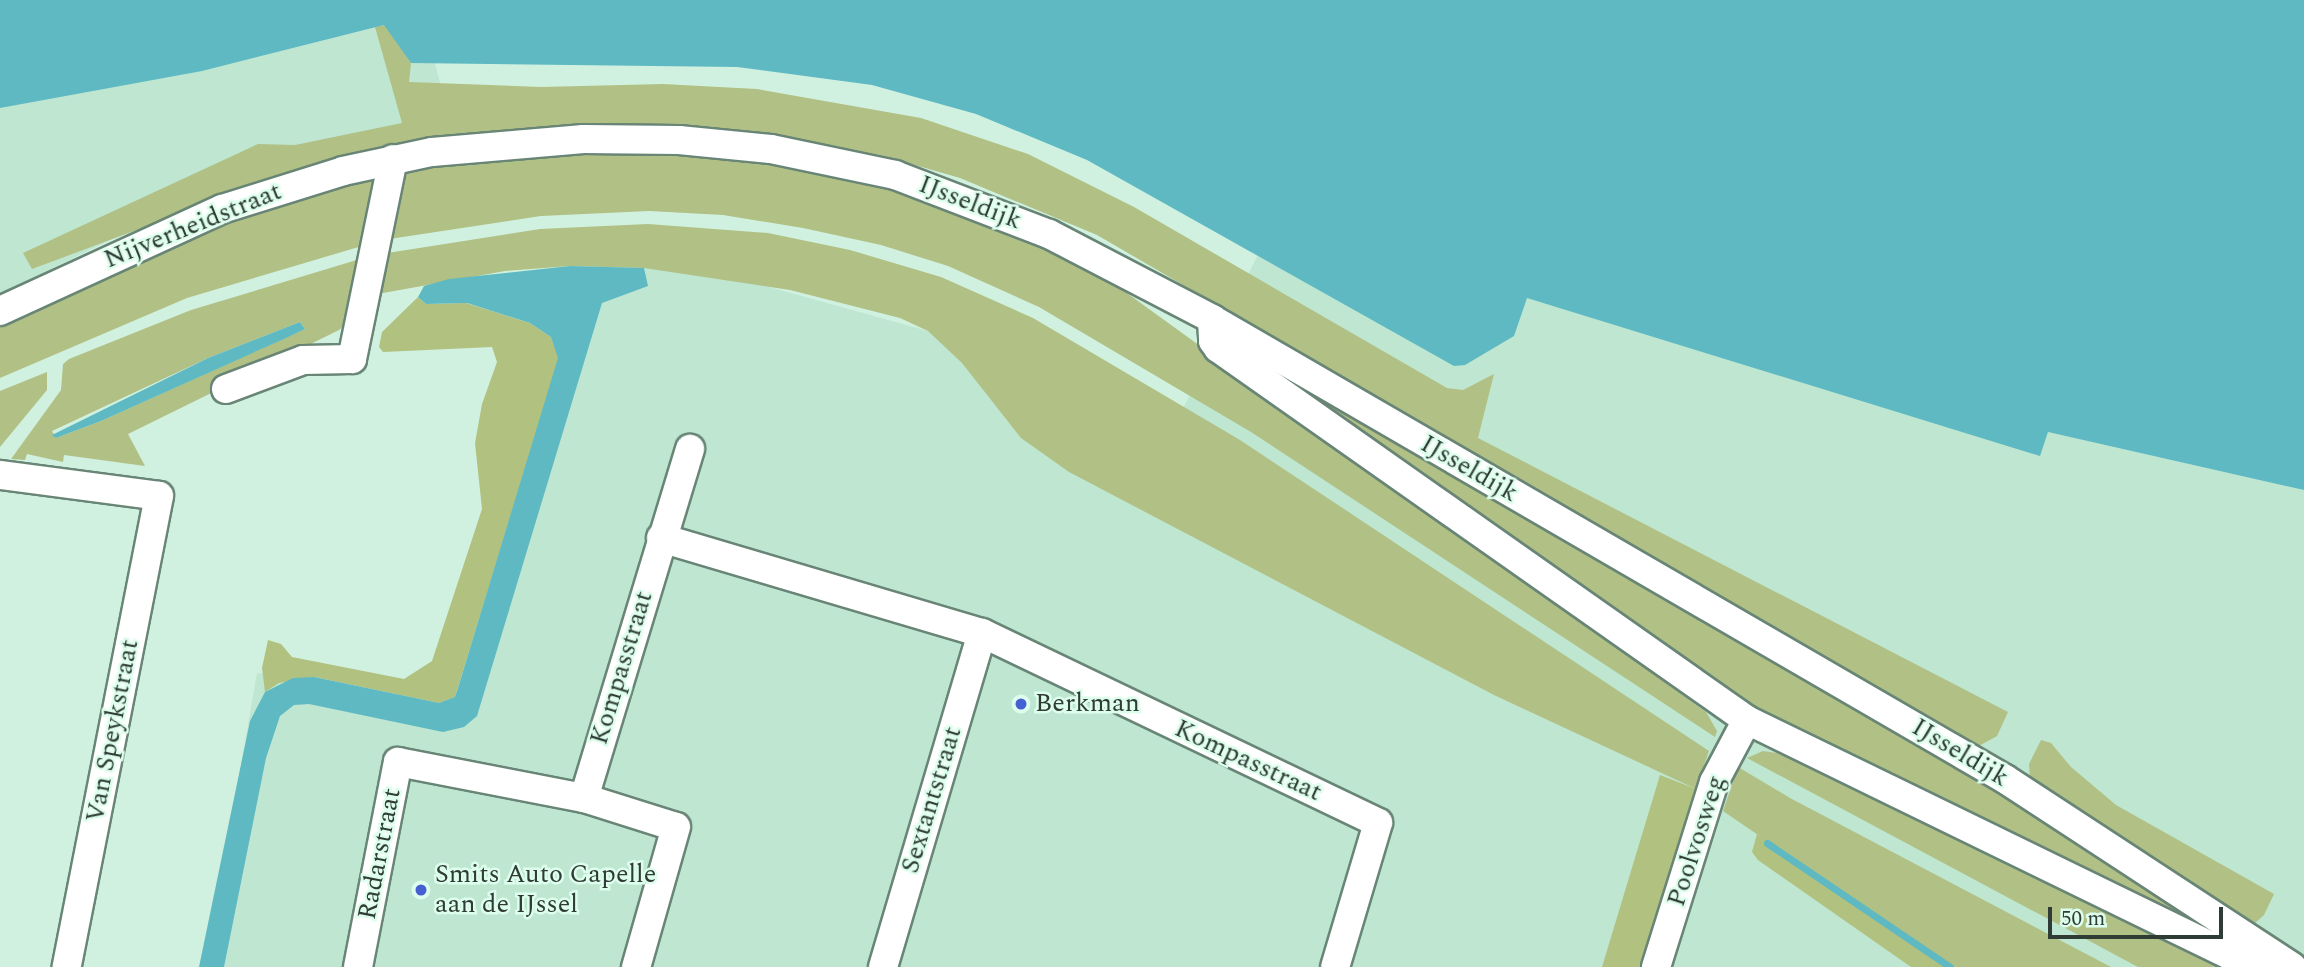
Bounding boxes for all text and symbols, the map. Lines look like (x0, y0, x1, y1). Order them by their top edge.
street label: IJsseldijk (914, 169, 1026, 237)
street label: Nijverheidstraat (100, 176, 286, 276)
street label: IJsseldijk (1415, 429, 1523, 509)
street label: Kompasstraat (584, 588, 660, 748)
street label: Van Speykstraat (80, 637, 146, 825)
place label: Berkman (1035, 688, 1140, 720)
marker: Berkman (1013, 696, 1029, 712)
street label: IJsseldijk (1906, 712, 2014, 794)
street label: Kompasstraat (1169, 713, 1327, 809)
street label: Sextantstraat (895, 723, 969, 877)
street label: Poolvosweg (1661, 771, 1733, 911)
street label: Radarstraat (352, 786, 408, 922)
place label: Smits Auto Capelle aan de IJssel (435, 859, 656, 920)
marker: Smits Auto Capelle aan de IJssel (413, 882, 429, 898)
scale bar (2052, 894, 2227, 938)
text: 50 m (2061, 903, 2105, 935)

